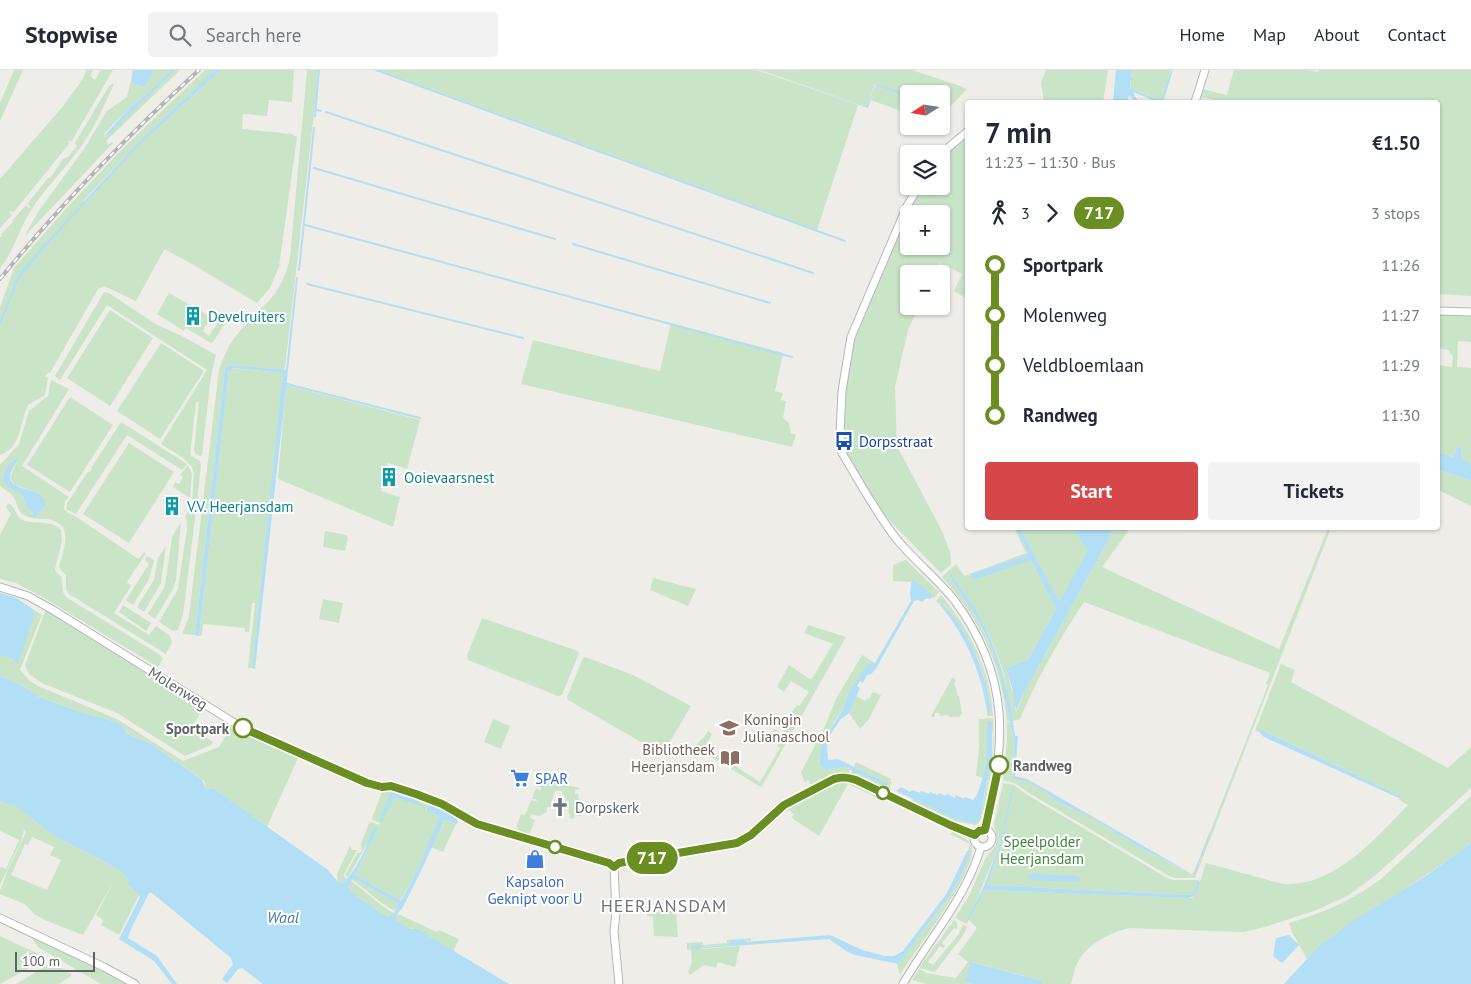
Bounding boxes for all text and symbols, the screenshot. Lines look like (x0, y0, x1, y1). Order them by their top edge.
search box (148, 12, 498, 57)
text: Stopwise (25, 19, 118, 50)
icon: search (166, 21, 194, 49)
text: Search here (206, 23, 302, 47)
text: Home (1179, 23, 1225, 46)
text: Map (1253, 23, 1286, 46)
text: About (1314, 23, 1360, 46)
text: Contact (1388, 23, 1446, 46)
north arrow (900, 85, 950, 135)
map controls (900, 85, 950, 315)
text: 7 min (985, 114, 1052, 151)
text: €1.50 (1372, 131, 1420, 155)
button: layers (900, 145, 950, 195)
text: 11:23 – 11:30 · Bus (985, 152, 1116, 172)
icon: walk (985, 199, 1013, 227)
icon: forward (1038, 199, 1066, 227)
text: 717 (1084, 201, 1114, 224)
text: 3 (1021, 203, 1030, 223)
text: 3 stops (1371, 203, 1420, 223)
button: + (900, 205, 950, 255)
text: Sportpark (1023, 253, 1103, 277)
text: 11:26 (1382, 255, 1420, 275)
button: − (900, 265, 950, 315)
text: Molenweg (1023, 303, 1107, 327)
building icon: Develruiters (182, 305, 204, 327)
text: 11:27 (1382, 305, 1420, 325)
place label: Develruiters (208, 307, 285, 326)
text: Veldbloemlaan (1023, 353, 1144, 377)
text: 11:29 (1382, 355, 1420, 375)
text: Randweg (1023, 403, 1098, 427)
text: 11:30 (1382, 405, 1420, 425)
bus stop icon: Dorpsstraat (833, 430, 855, 452)
place label: Dorpsstraat (859, 432, 933, 451)
button: Start (985, 462, 1198, 520)
button: Tickets (1208, 462, 1420, 520)
building icon: Ooievaarsnest (378, 466, 400, 488)
place label: Ooievaarsnest (404, 468, 494, 487)
building icon: V.V. Heerjansdam (161, 495, 183, 517)
place label: V.V. Heerjansdam (186, 497, 294, 516)
street label: Molenweg (145, 662, 211, 714)
place label: Koningin Julianaschool (743, 710, 830, 746)
school or university icon: Koningin Julianaschool (718, 717, 740, 739)
marker: Sportpark (233, 718, 253, 738)
place label: Sportpark (166, 719, 230, 738)
place label: Bibliotheek Heerjansdam (631, 740, 716, 776)
library icon: Bibliotheek Heerjansdam (719, 747, 741, 769)
marker: Randweg (989, 755, 1009, 775)
place label: Randweg (1013, 756, 1072, 775)
supermarket icon: SPAR (509, 767, 531, 789)
place label: SPAR (535, 769, 568, 788)
unlabelled marker (876, 786, 890, 800)
church icon: Dorpskerk (549, 796, 571, 818)
place label: Dorpskerk (575, 798, 640, 817)
park label: Speelpolder Heerjansdam (1000, 832, 1084, 868)
unlabelled marker (548, 840, 562, 854)
line badge: 717 (623, 842, 681, 874)
text: 717 (637, 846, 667, 869)
shop icon: Kapsalon Geknipt voor U (524, 848, 546, 870)
place label: Kapsalon Geknipt voor U (487, 872, 583, 908)
district label: HEERJANSDAM (601, 894, 727, 917)
water label: Waal (267, 907, 300, 927)
scale bar (15, 949, 95, 972)
text: 100 m (22, 952, 60, 970)

